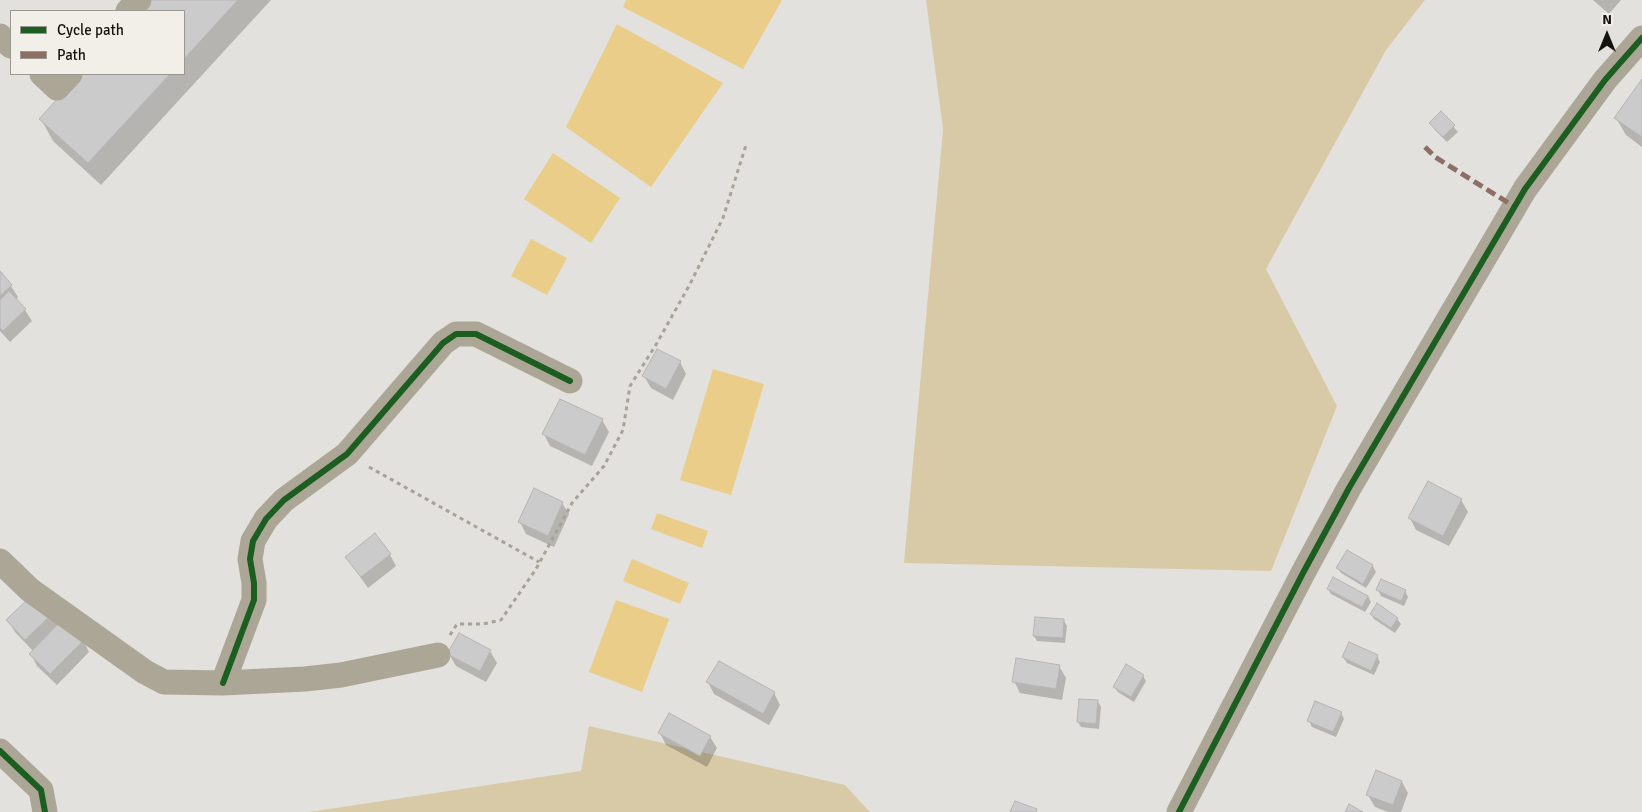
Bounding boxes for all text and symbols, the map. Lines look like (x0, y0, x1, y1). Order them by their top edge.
legend (10, 10, 185, 75)
north arrow (1582, 10, 1632, 60)
text: N (1602, 11, 1612, 28)
text: Cycle path (57, 21, 124, 39)
text: Path (57, 46, 86, 64)

